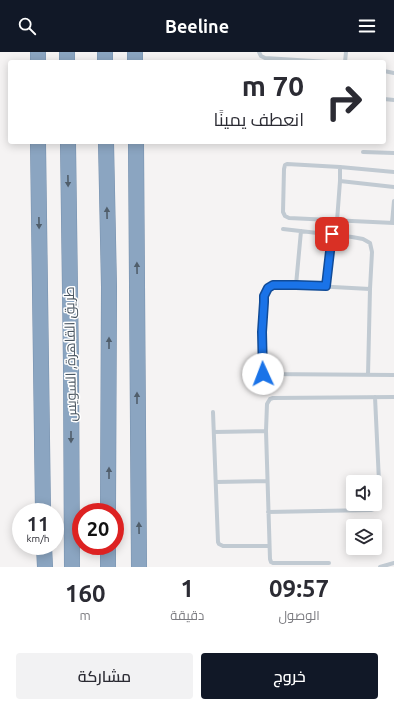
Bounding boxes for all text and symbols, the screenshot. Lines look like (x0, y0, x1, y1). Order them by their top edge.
icon: search (16, 15, 38, 37)
icon: menu (356, 15, 378, 37)
text: Beeline (165, 16, 229, 36)
text: 70 m (242, 70, 304, 101)
icon: right (318, 76, 370, 128)
text: انعطف يمينًا (213, 109, 304, 129)
one-way arrow (65, 175, 71, 188)
one-way arrow (104, 206, 110, 219)
one-way arrow (36, 217, 42, 230)
pin (315, 217, 349, 251)
icon: arrive (321, 223, 343, 245)
one-way arrow (134, 261, 140, 274)
street label: طريق القاهرة, السويس (61, 286, 80, 422)
one-way arrow (106, 336, 112, 349)
position arrow (242, 353, 284, 395)
one-way arrow (134, 391, 140, 404)
one-way arrow (68, 431, 74, 444)
one-way arrow (106, 466, 112, 479)
map controls (346, 475, 382, 555)
button: sound (346, 475, 382, 511)
speed limit sign: 20 (72, 503, 124, 555)
text: 11 (27, 512, 49, 535)
button: layers (346, 519, 382, 555)
one-way arrow (136, 521, 142, 534)
text: km/h (26, 533, 50, 544)
text: 1 (181, 575, 194, 602)
text: 09:57 (269, 575, 329, 602)
text: 160 (65, 580, 105, 607)
text: m (80, 608, 91, 622)
text: دقيقة (170, 608, 204, 622)
text: الوصول (278, 608, 320, 622)
button: مشاركة (16, 653, 193, 699)
button: خروج (201, 653, 378, 699)

